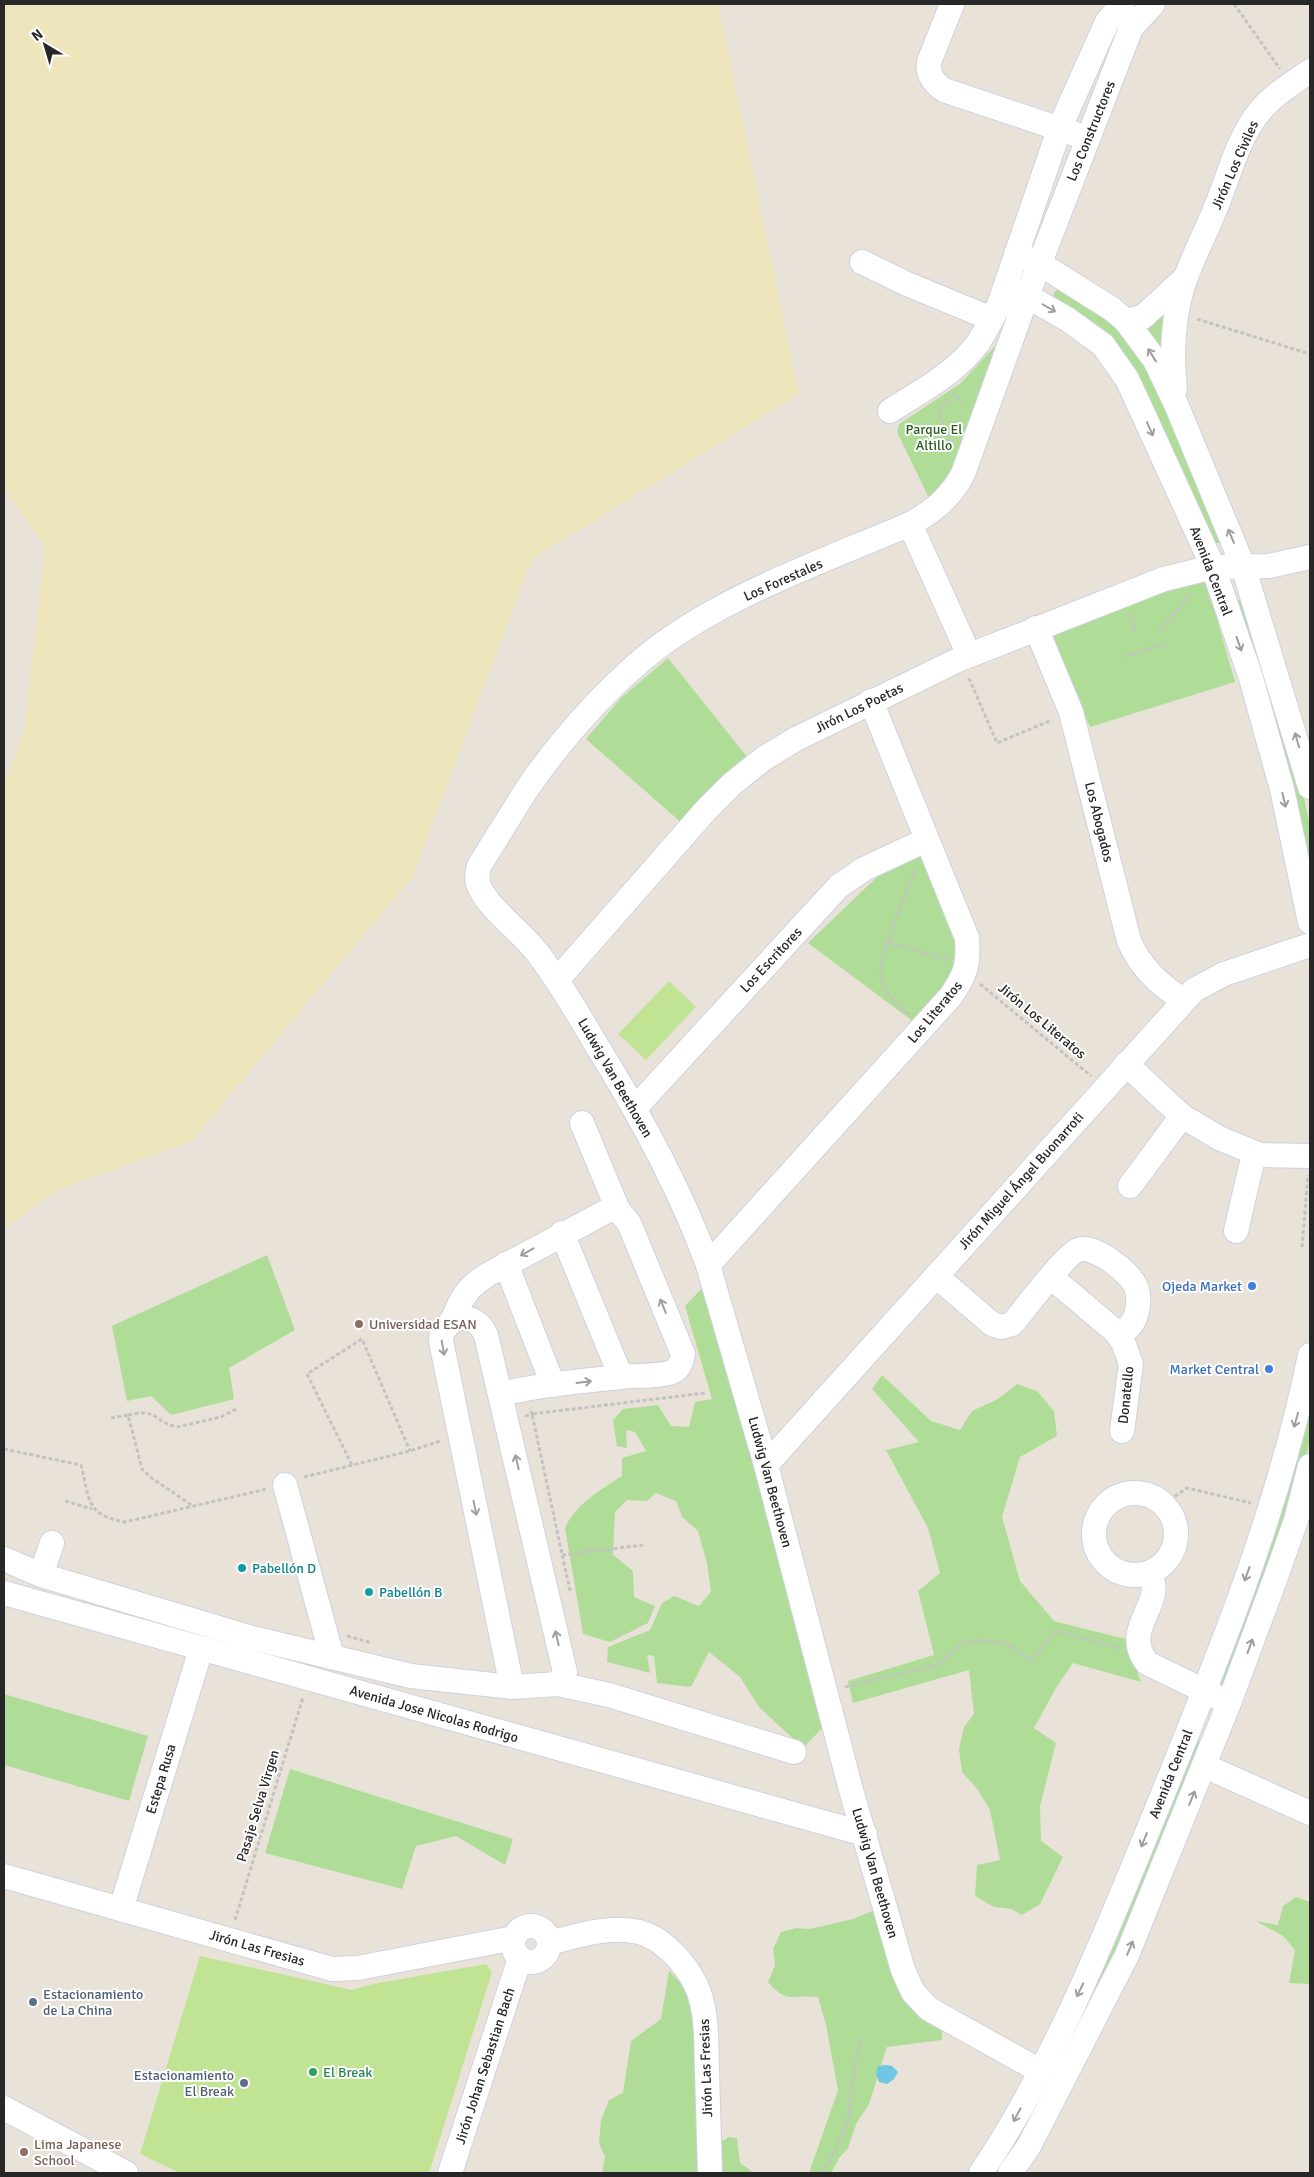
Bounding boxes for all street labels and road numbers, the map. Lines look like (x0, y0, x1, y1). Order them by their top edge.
street label: Los Constructores (1063, 78, 1119, 184)
street label: Jirón Los Civiles (1208, 118, 1262, 212)
street label: Avenida Central (1186, 524, 1236, 618)
street label: Los Forestales (741, 555, 825, 605)
street label: Jirón Los Poetas (812, 679, 906, 737)
street label: Los Abogados (1081, 780, 1117, 864)
street label: Los Escritores (736, 924, 806, 996)
street label: Los Literatos (904, 977, 966, 1047)
street label: Jirón Los Literatos (995, 979, 1089, 1063)
street label: Ludwig Van Beethoven (574, 1015, 656, 1141)
street label: Jirón Miguel Ángel Buonarroti (955, 1109, 1087, 1253)
street label: Donatello (1115, 1365, 1137, 1425)
street label: Ludwig Van Beethoven (744, 1415, 796, 1549)
street label: Avenida Jose Nicolas Rodrigo (348, 1682, 520, 1746)
street label: Avenida Central (1145, 1727, 1197, 1821)
street label: Estepa Rusa (142, 1742, 180, 1816)
street label: Pasaje Selva Virgen (233, 1748, 283, 1864)
street label: Ludwig Van Beethoven (848, 1806, 902, 1940)
street label: Jirón Las Fresias (207, 1926, 307, 1970)
street label: Jirón Johan Sebastian Bach (452, 1986, 518, 2146)
street label: Jirón Las Fresias (696, 2018, 716, 2118)

